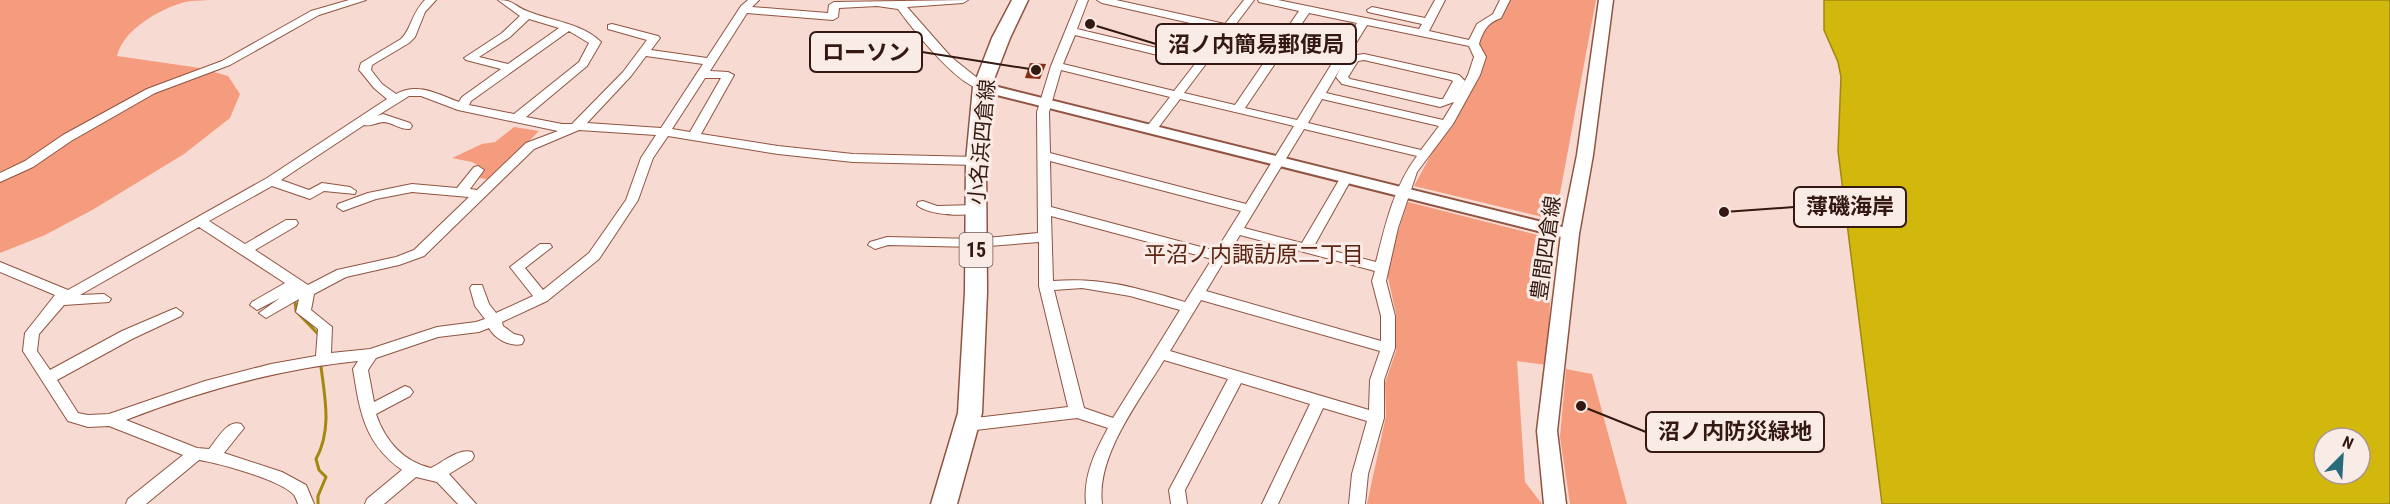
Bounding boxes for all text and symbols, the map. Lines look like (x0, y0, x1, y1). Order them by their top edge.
callout: 沼ノ内簡易郵便局 (1156, 24, 1356, 64)
callout: ローソン (810, 32, 922, 72)
text: 沼ノ内簡易郵便局 (1168, 32, 1344, 57)
text: ローソン (822, 40, 910, 65)
street label: 小名浜四倉線 (965, 78, 999, 206)
callout: 薄磯海岸 (1794, 187, 1906, 227)
street label: 豊間四倉線 (1527, 194, 1565, 302)
text: 薄磯海岸 (1806, 194, 1894, 219)
road number: 15 (960, 233, 992, 267)
district label: 平沼ノ内諏訪原二丁目 (1144, 242, 1364, 267)
callout: 沼ノ内防災緑地 (1646, 412, 1824, 452)
text: 沼ノ内防災緑地 (1658, 419, 1812, 444)
north arrow (2312, 426, 2372, 486)
text: N (2340, 432, 2356, 453)

